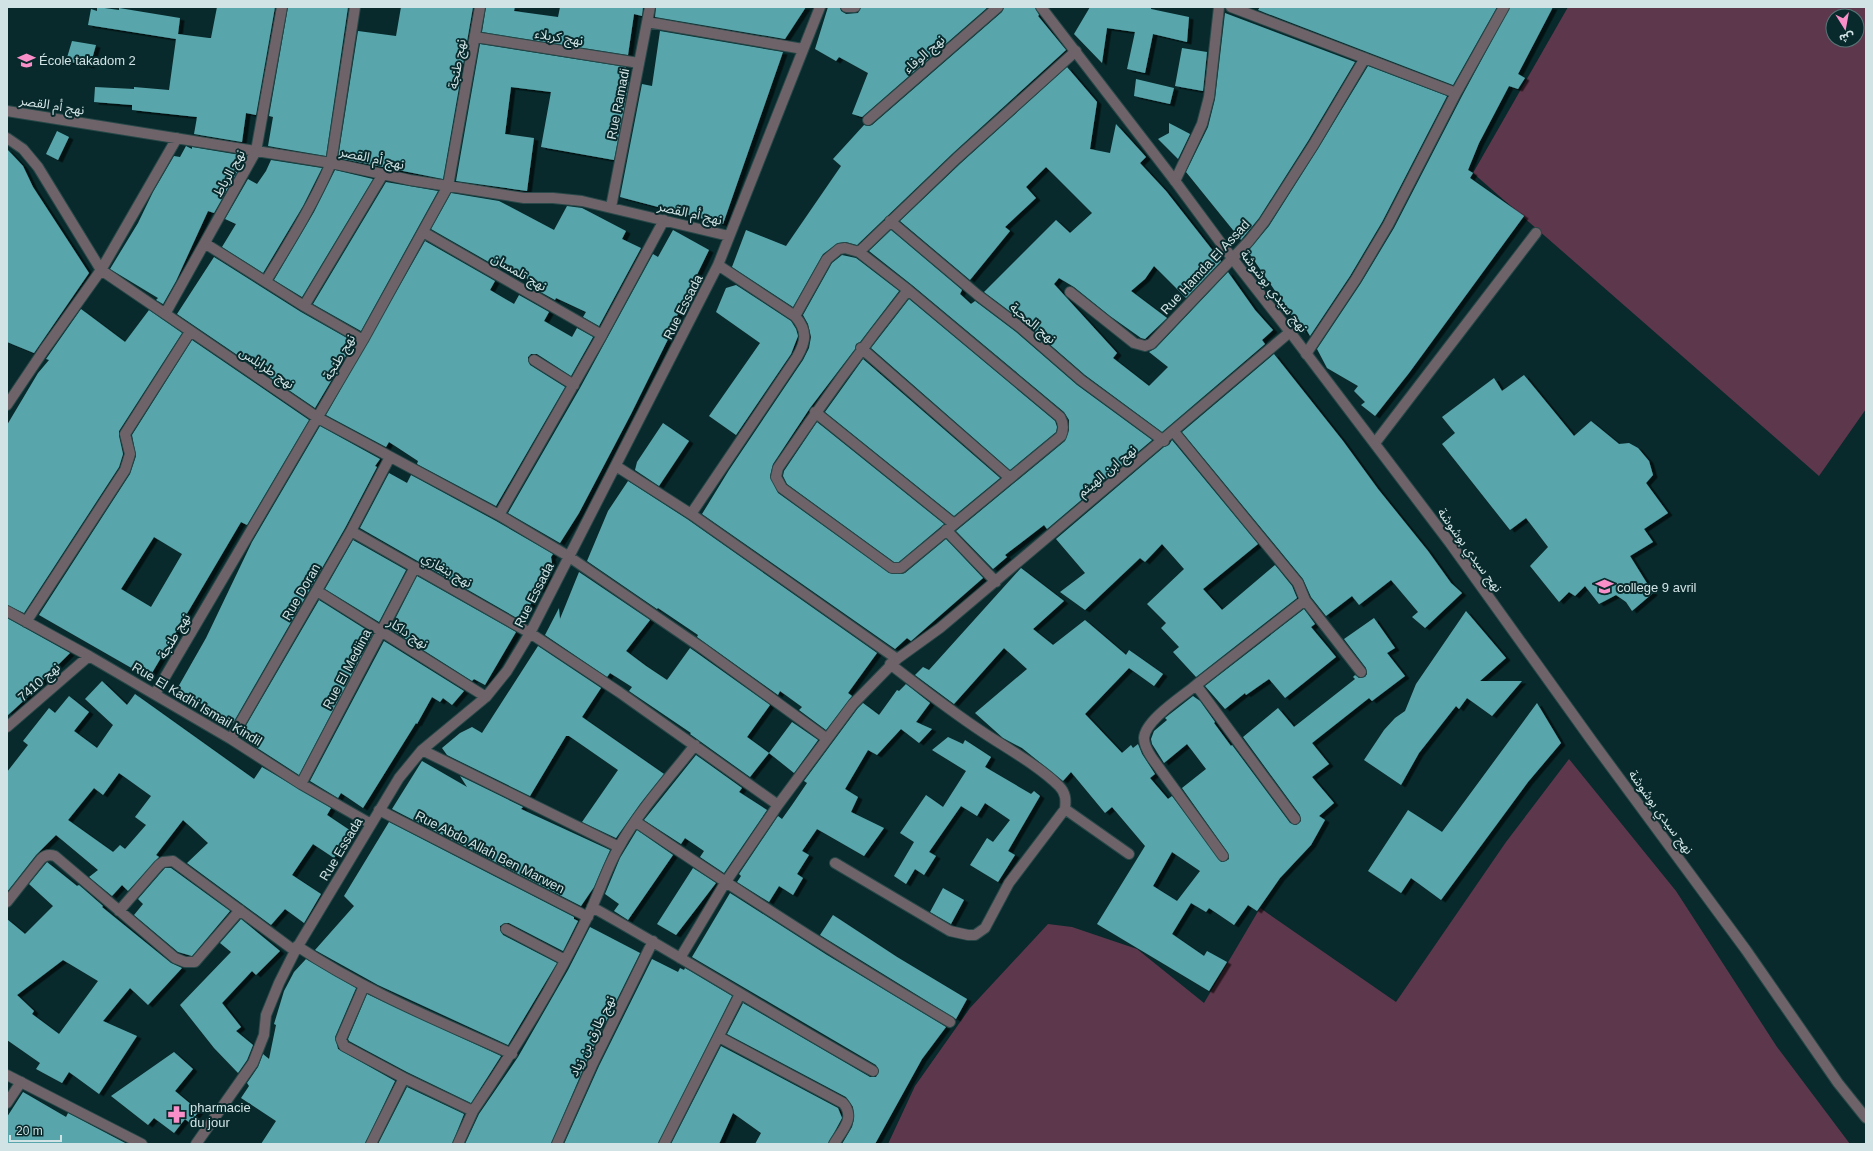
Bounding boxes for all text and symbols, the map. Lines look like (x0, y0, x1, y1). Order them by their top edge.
north arrow (1825, 8, 1865, 48)
street label: نهج كربلاء (533, 26, 584, 51)
text: ش (1838, 30, 1855, 45)
street label: نهج الوفاء (900, 32, 950, 78)
street label: نهج طنجة (445, 38, 472, 90)
school or university icon: École takadom 2 (16, 50, 36, 70)
place label: École takadom 2 (39, 53, 136, 68)
street label: Rue Ramadi (604, 67, 632, 141)
street label: نهج أم القصر (17, 92, 86, 120)
street label: نهج أم القصر (337, 143, 406, 175)
street label: نهج الرباط (210, 147, 251, 200)
street label: نهج أم القصر (655, 197, 724, 231)
street label: Rue Hamda El Assad (1157, 217, 1253, 317)
street label: نهج سيدي بوشوشة (1235, 247, 1311, 337)
street label: نهج تلمسان (487, 250, 549, 296)
street label: Rue Essada (660, 271, 706, 342)
street label: نهج المحبة (1005, 300, 1059, 349)
street label: نهج طنجة (320, 332, 361, 384)
street label: نهج طرابلس (235, 344, 297, 394)
street label: نهج ابن الهيثم (1075, 442, 1141, 502)
street label: نهج سيدي بوشوشة (1432, 505, 1505, 597)
street label: نهج بنغازي (418, 550, 475, 593)
street label: Rue Essada (511, 559, 557, 630)
street label: Rue Doran (279, 561, 323, 623)
school or university icon: college 9 avril (1594, 577, 1614, 597)
place label: college 9 avril (1617, 580, 1697, 595)
street label: نهج طنجة (155, 611, 196, 663)
street label: نهج داكار (382, 614, 431, 654)
street label: Rue El Mediina (320, 626, 375, 711)
street label: Rue El Kadhi Ismail Kindil (129, 659, 265, 749)
street label: نهج 7410 (15, 660, 65, 707)
street label: نهج سيدي بوشوشة (1623, 767, 1696, 859)
street label: Rue Abdo Allah Ben Marwen (413, 808, 567, 896)
street label: Rue Essada (316, 814, 366, 883)
street label: نهج طارق بن زياد (566, 993, 621, 1080)
place label: pharmacie du jour (190, 1100, 251, 1130)
pharmacy icon: pharmacie du jour (167, 1104, 187, 1124)
scale bar (10, 1117, 61, 1143)
text: 20 m (16, 1124, 43, 1138)

